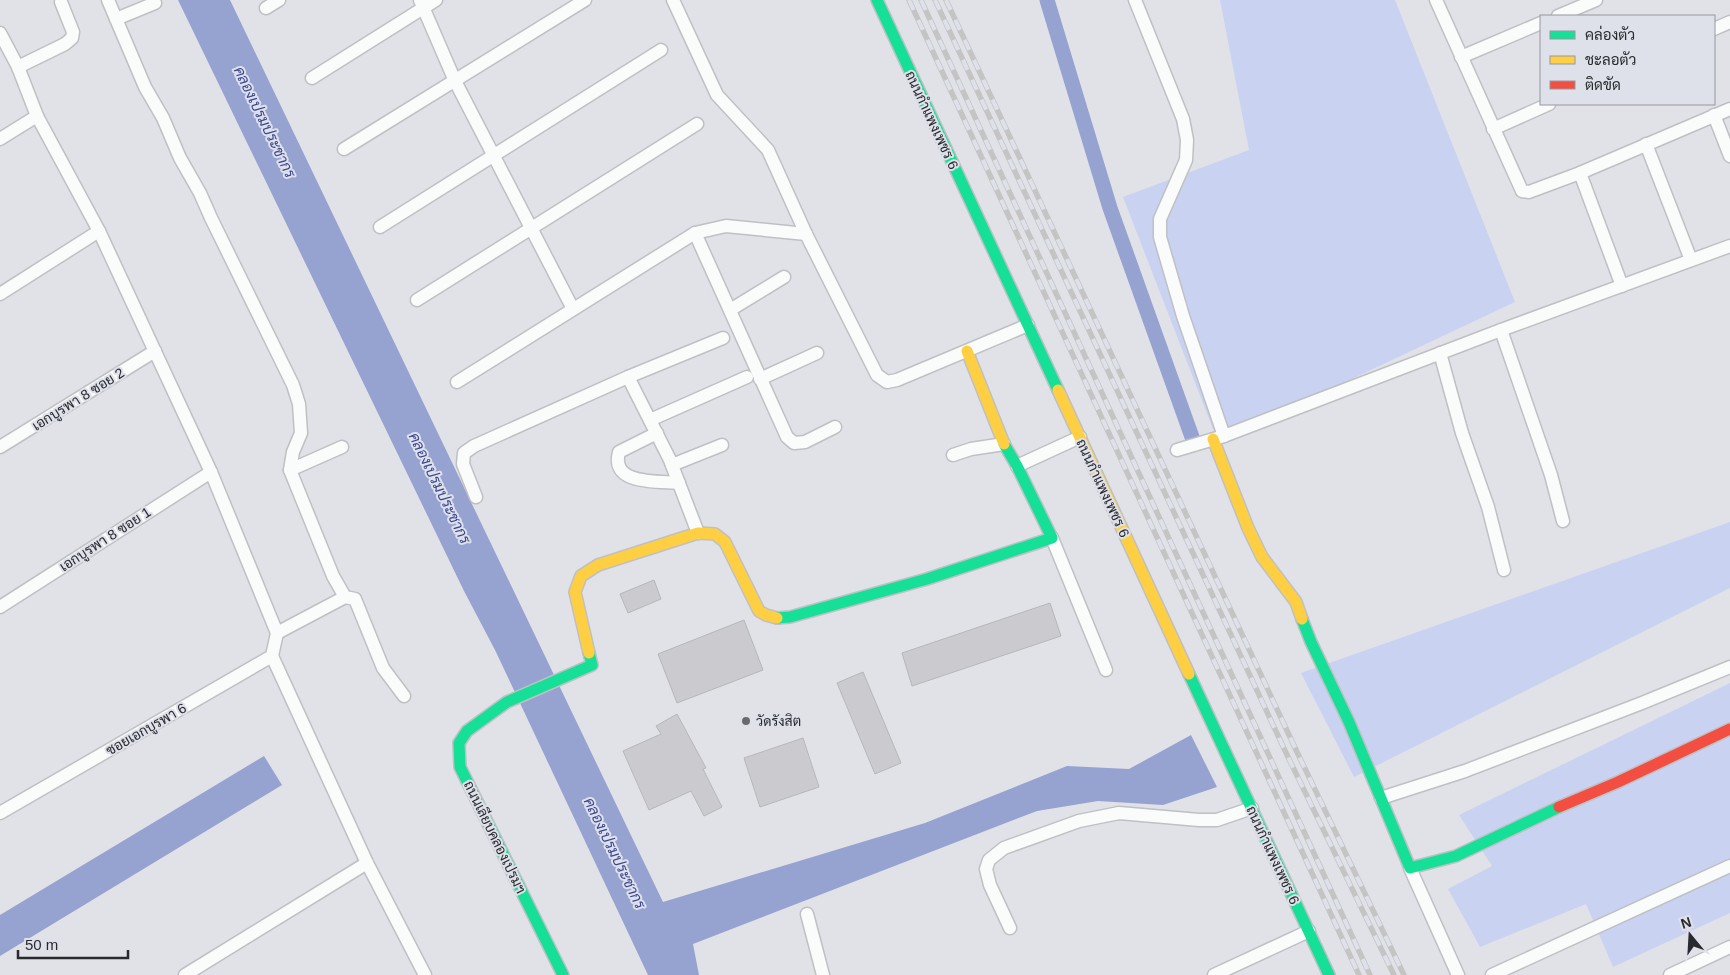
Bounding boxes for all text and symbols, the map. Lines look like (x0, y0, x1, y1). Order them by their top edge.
legend (1540, 15, 1715, 105)
text: คล่องตัว (1585, 25, 1635, 43)
text: ชะลอตัว (1585, 51, 1636, 68)
water label: คลองเปรมประชากร (231, 64, 300, 181)
street label: ถนนกำแพงเพชร 6 (902, 68, 962, 172)
text: ติดขัด (1585, 76, 1621, 93)
street label: เอกบูรพา 8 ซอย 2 (29, 364, 128, 435)
water label: คลองเปรมประชากร (406, 430, 475, 547)
street label: ถนนกำแพงเพชร 6 (1073, 436, 1133, 540)
street label: เอกบูรพา 8 ซอย 1 (56, 503, 155, 576)
street label: ซอยเอกบูรพา 6 (103, 700, 190, 760)
place label: วัดรังสิต (756, 713, 801, 729)
marker: วัดรังสิต (740, 715, 752, 727)
street label: ถนนเลียบคลองเปรมฯ (461, 778, 530, 896)
water label: คลองเปรมประชากร (581, 795, 650, 912)
street label: ถนนกำแพงเพชร 6 (1243, 803, 1303, 907)
north arrow (1665, 910, 1715, 960)
text: N (1679, 913, 1693, 932)
scale bar (18, 928, 128, 960)
text: 50 m (25, 936, 58, 953)

